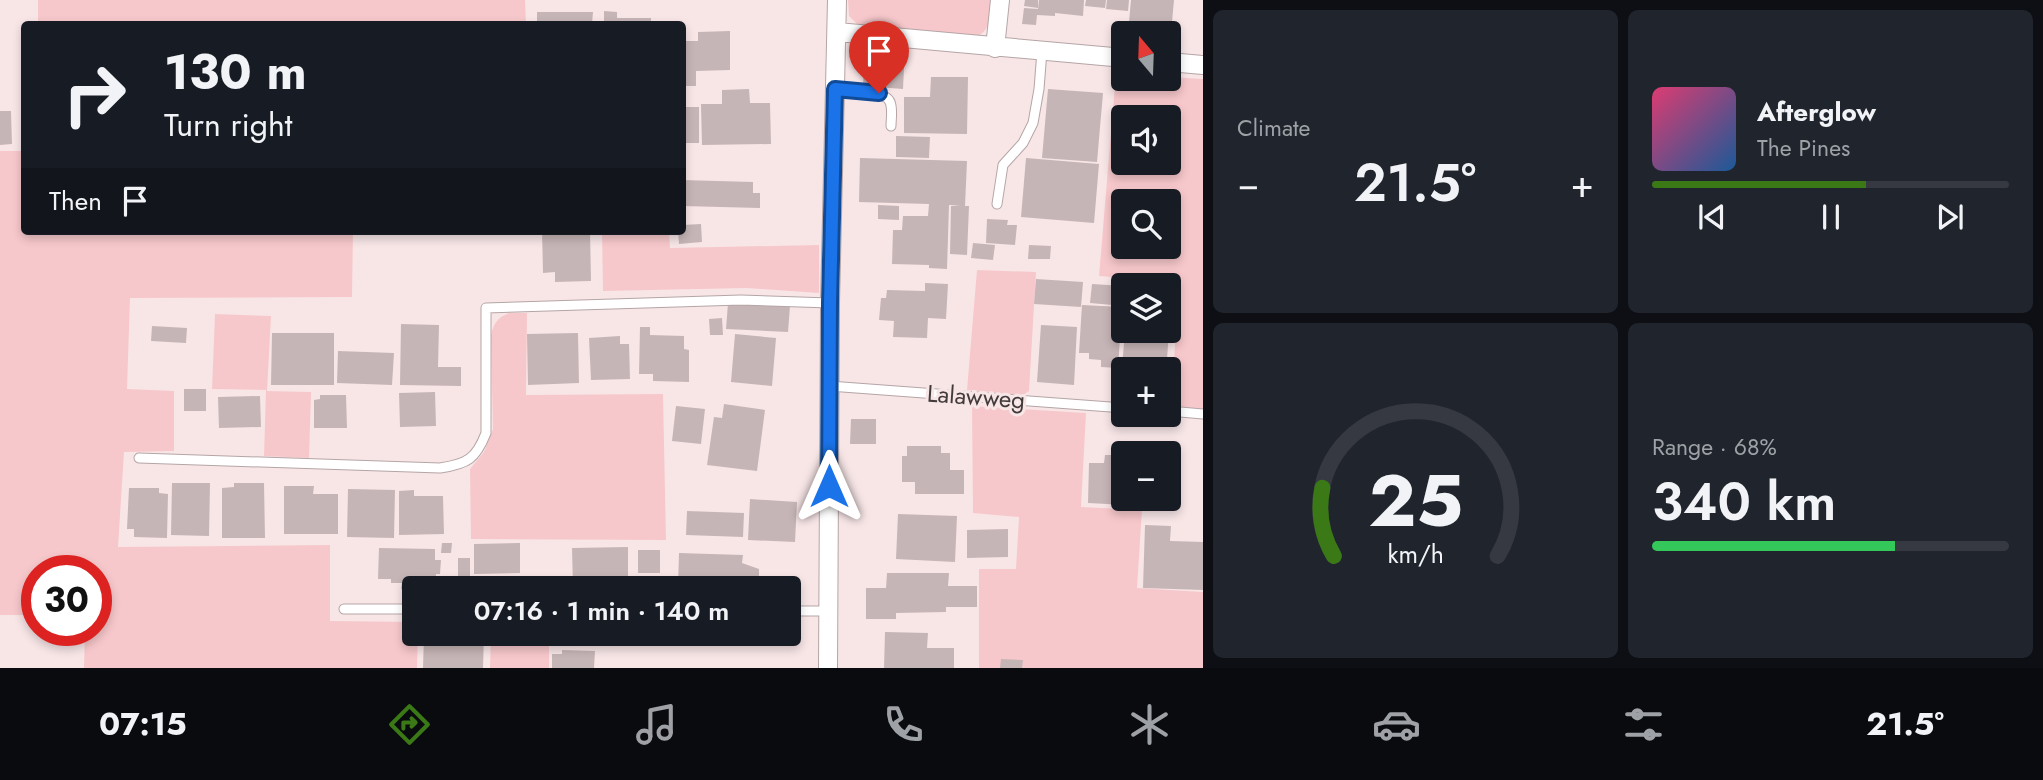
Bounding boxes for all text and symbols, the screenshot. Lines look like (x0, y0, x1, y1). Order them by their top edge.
pin (849, 21, 909, 93)
north arrow (1111, 21, 1181, 91)
map controls (1111, 21, 1181, 511)
icon: arrive (860, 32, 898, 70)
text: 130 m (164, 37, 307, 107)
icon: right (49, 49, 140, 140)
text: Afterglow (1757, 93, 1876, 131)
text: Turn right (164, 102, 293, 148)
button: sound (1111, 105, 1181, 175)
text: Climate (1237, 111, 1310, 145)
text: The Pines (1757, 131, 1850, 165)
text: 21.5° (1354, 145, 1476, 221)
text: − (1237, 156, 1259, 211)
text: + (1571, 156, 1594, 211)
text: Then (49, 182, 102, 220)
icon: arrive (116, 182, 154, 220)
button: search (1111, 189, 1181, 259)
icon: previous (1693, 198, 1731, 236)
icon: pause (1812, 198, 1850, 236)
icon: next (1931, 198, 1969, 236)
button: layers (1111, 273, 1181, 343)
button: + (1111, 357, 1181, 427)
street label: Lalawweg (926, 376, 1026, 417)
text: Range · 68% (1652, 430, 1777, 464)
button: − (1111, 441, 1181, 511)
position arrow (792, 449, 866, 523)
text: 25 (1368, 449, 1463, 554)
text: 340 km (1652, 464, 1836, 540)
text: km/h (1387, 536, 1444, 572)
speed limit sign: 30 (21, 555, 112, 646)
text: 07:16 · 1 min · 140 m (474, 592, 729, 630)
icon: directions (385, 700, 434, 749)
icon: music (632, 700, 681, 749)
icon: phone (879, 700, 928, 749)
icon: climate (1125, 700, 1174, 749)
icon: car (1372, 700, 1421, 749)
icon: filters (1619, 700, 1668, 749)
text: 07:15 (99, 701, 187, 747)
text: 21.5° (1866, 701, 1944, 747)

